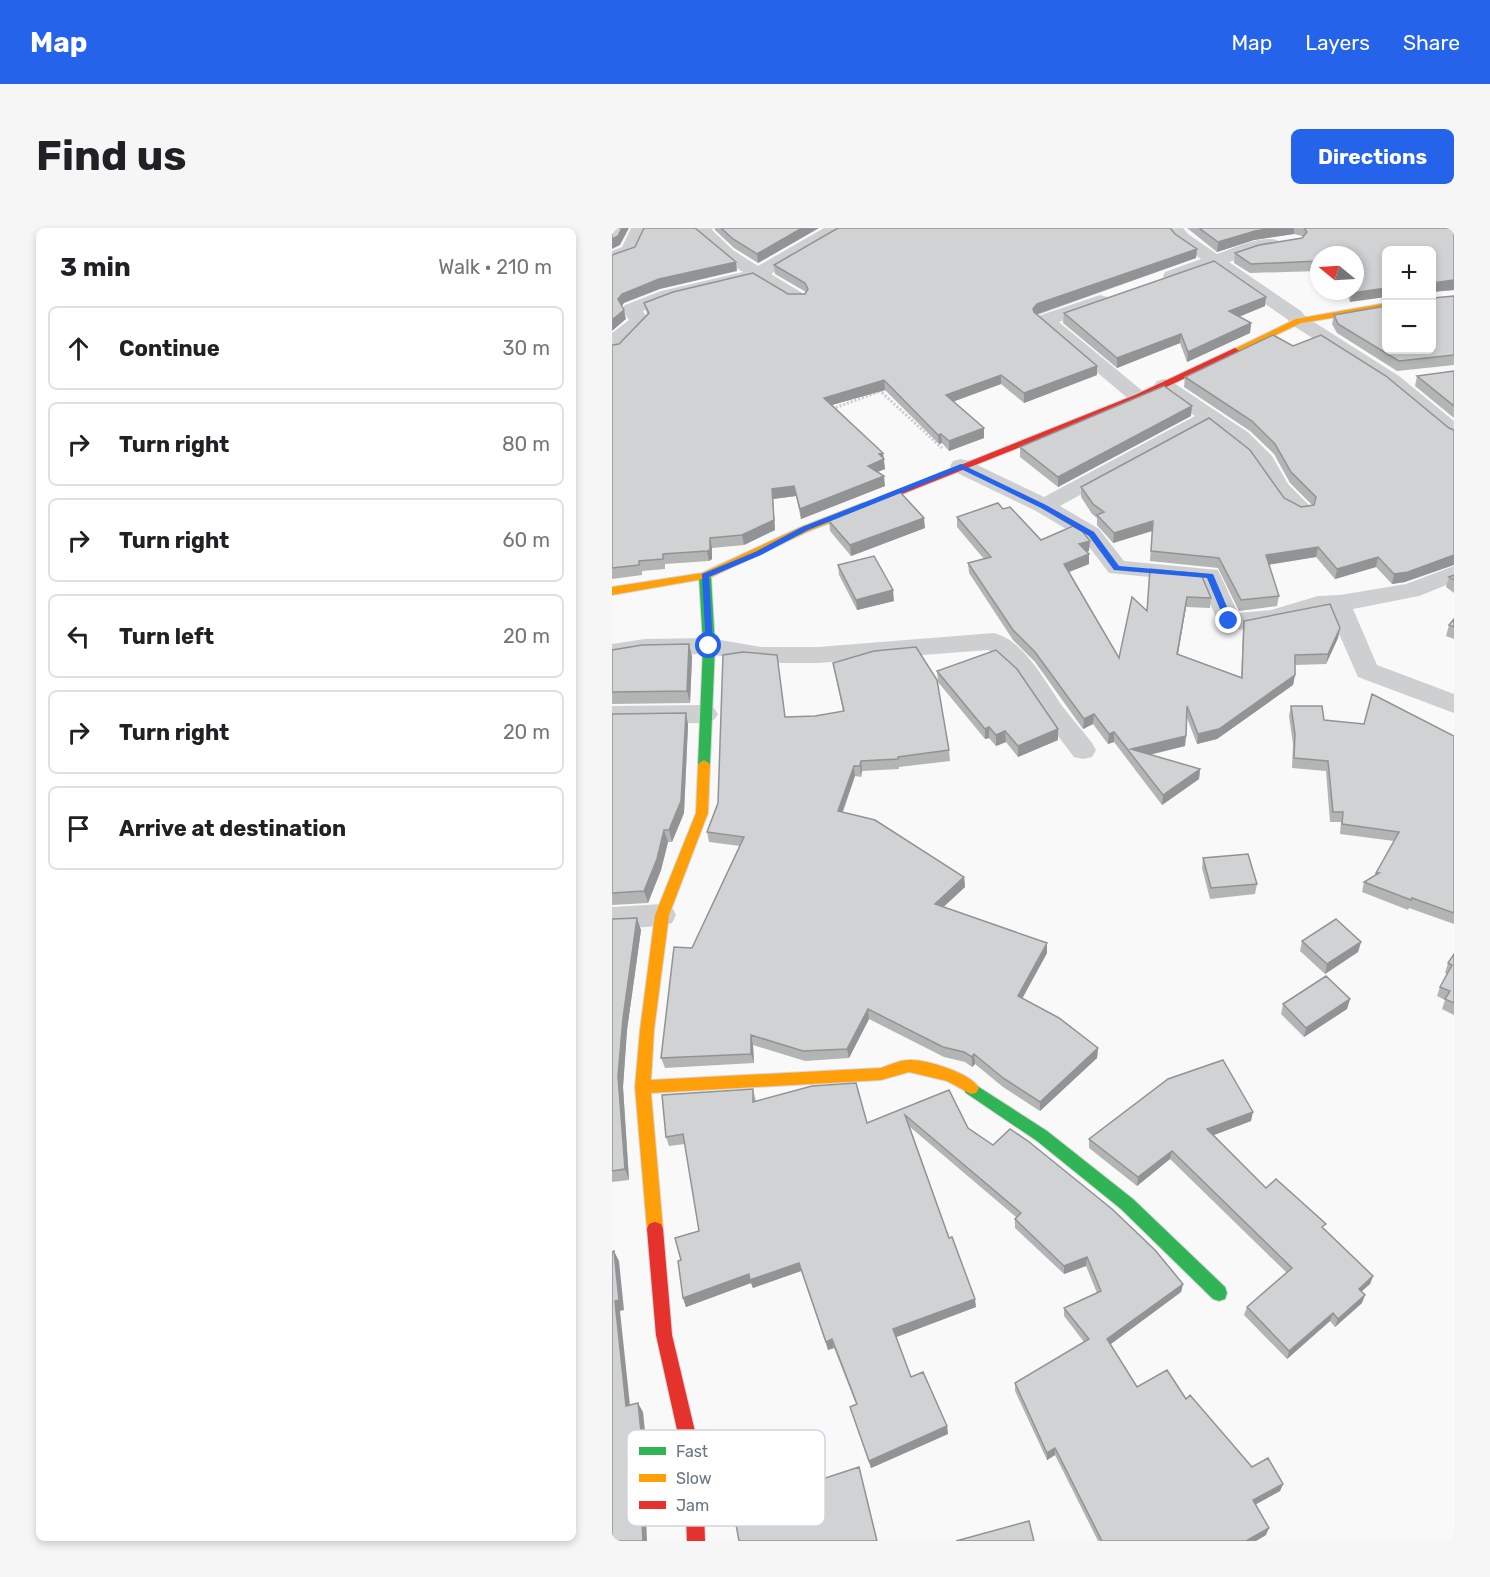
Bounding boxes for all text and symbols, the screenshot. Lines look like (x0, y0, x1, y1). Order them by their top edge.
text: Map (30, 26, 87, 59)
text: Map (1231, 30, 1272, 55)
text: Layers (1305, 30, 1370, 55)
text: Share (1403, 30, 1460, 55)
button: Directions (1291, 129, 1454, 184)
text: Find us (36, 131, 187, 181)
north arrow (1310, 246, 1364, 300)
map controls (1382, 246, 1436, 354)
button: + (1382, 246, 1436, 300)
text: 3 min (60, 252, 131, 283)
text: Walk · 210 m (438, 255, 552, 279)
button: − (1382, 300, 1436, 354)
icon: ahead (62, 332, 95, 365)
text: Continue (119, 335, 220, 362)
text: 30 m (503, 336, 550, 360)
icon: right (62, 428, 95, 461)
text: Turn right (119, 431, 229, 458)
text: 80 m (502, 432, 550, 456)
icon: right (62, 524, 95, 557)
text: Turn right (119, 527, 229, 554)
text: 60 m (503, 528, 550, 552)
route end (1215, 607, 1241, 633)
icon: left (62, 620, 95, 653)
text: Turn left (119, 623, 214, 650)
text: 20 m (503, 624, 550, 648)
route start (695, 632, 721, 658)
icon: right (62, 716, 95, 749)
text: Turn right (119, 719, 229, 746)
text: 20 m (503, 720, 550, 744)
icon: arrive (62, 812, 95, 845)
text: Arrive at destination (119, 815, 346, 842)
legend (627, 1430, 825, 1526)
text: Fast (676, 1442, 708, 1461)
text: Slow (676, 1469, 712, 1488)
text: Jam (676, 1496, 709, 1515)

